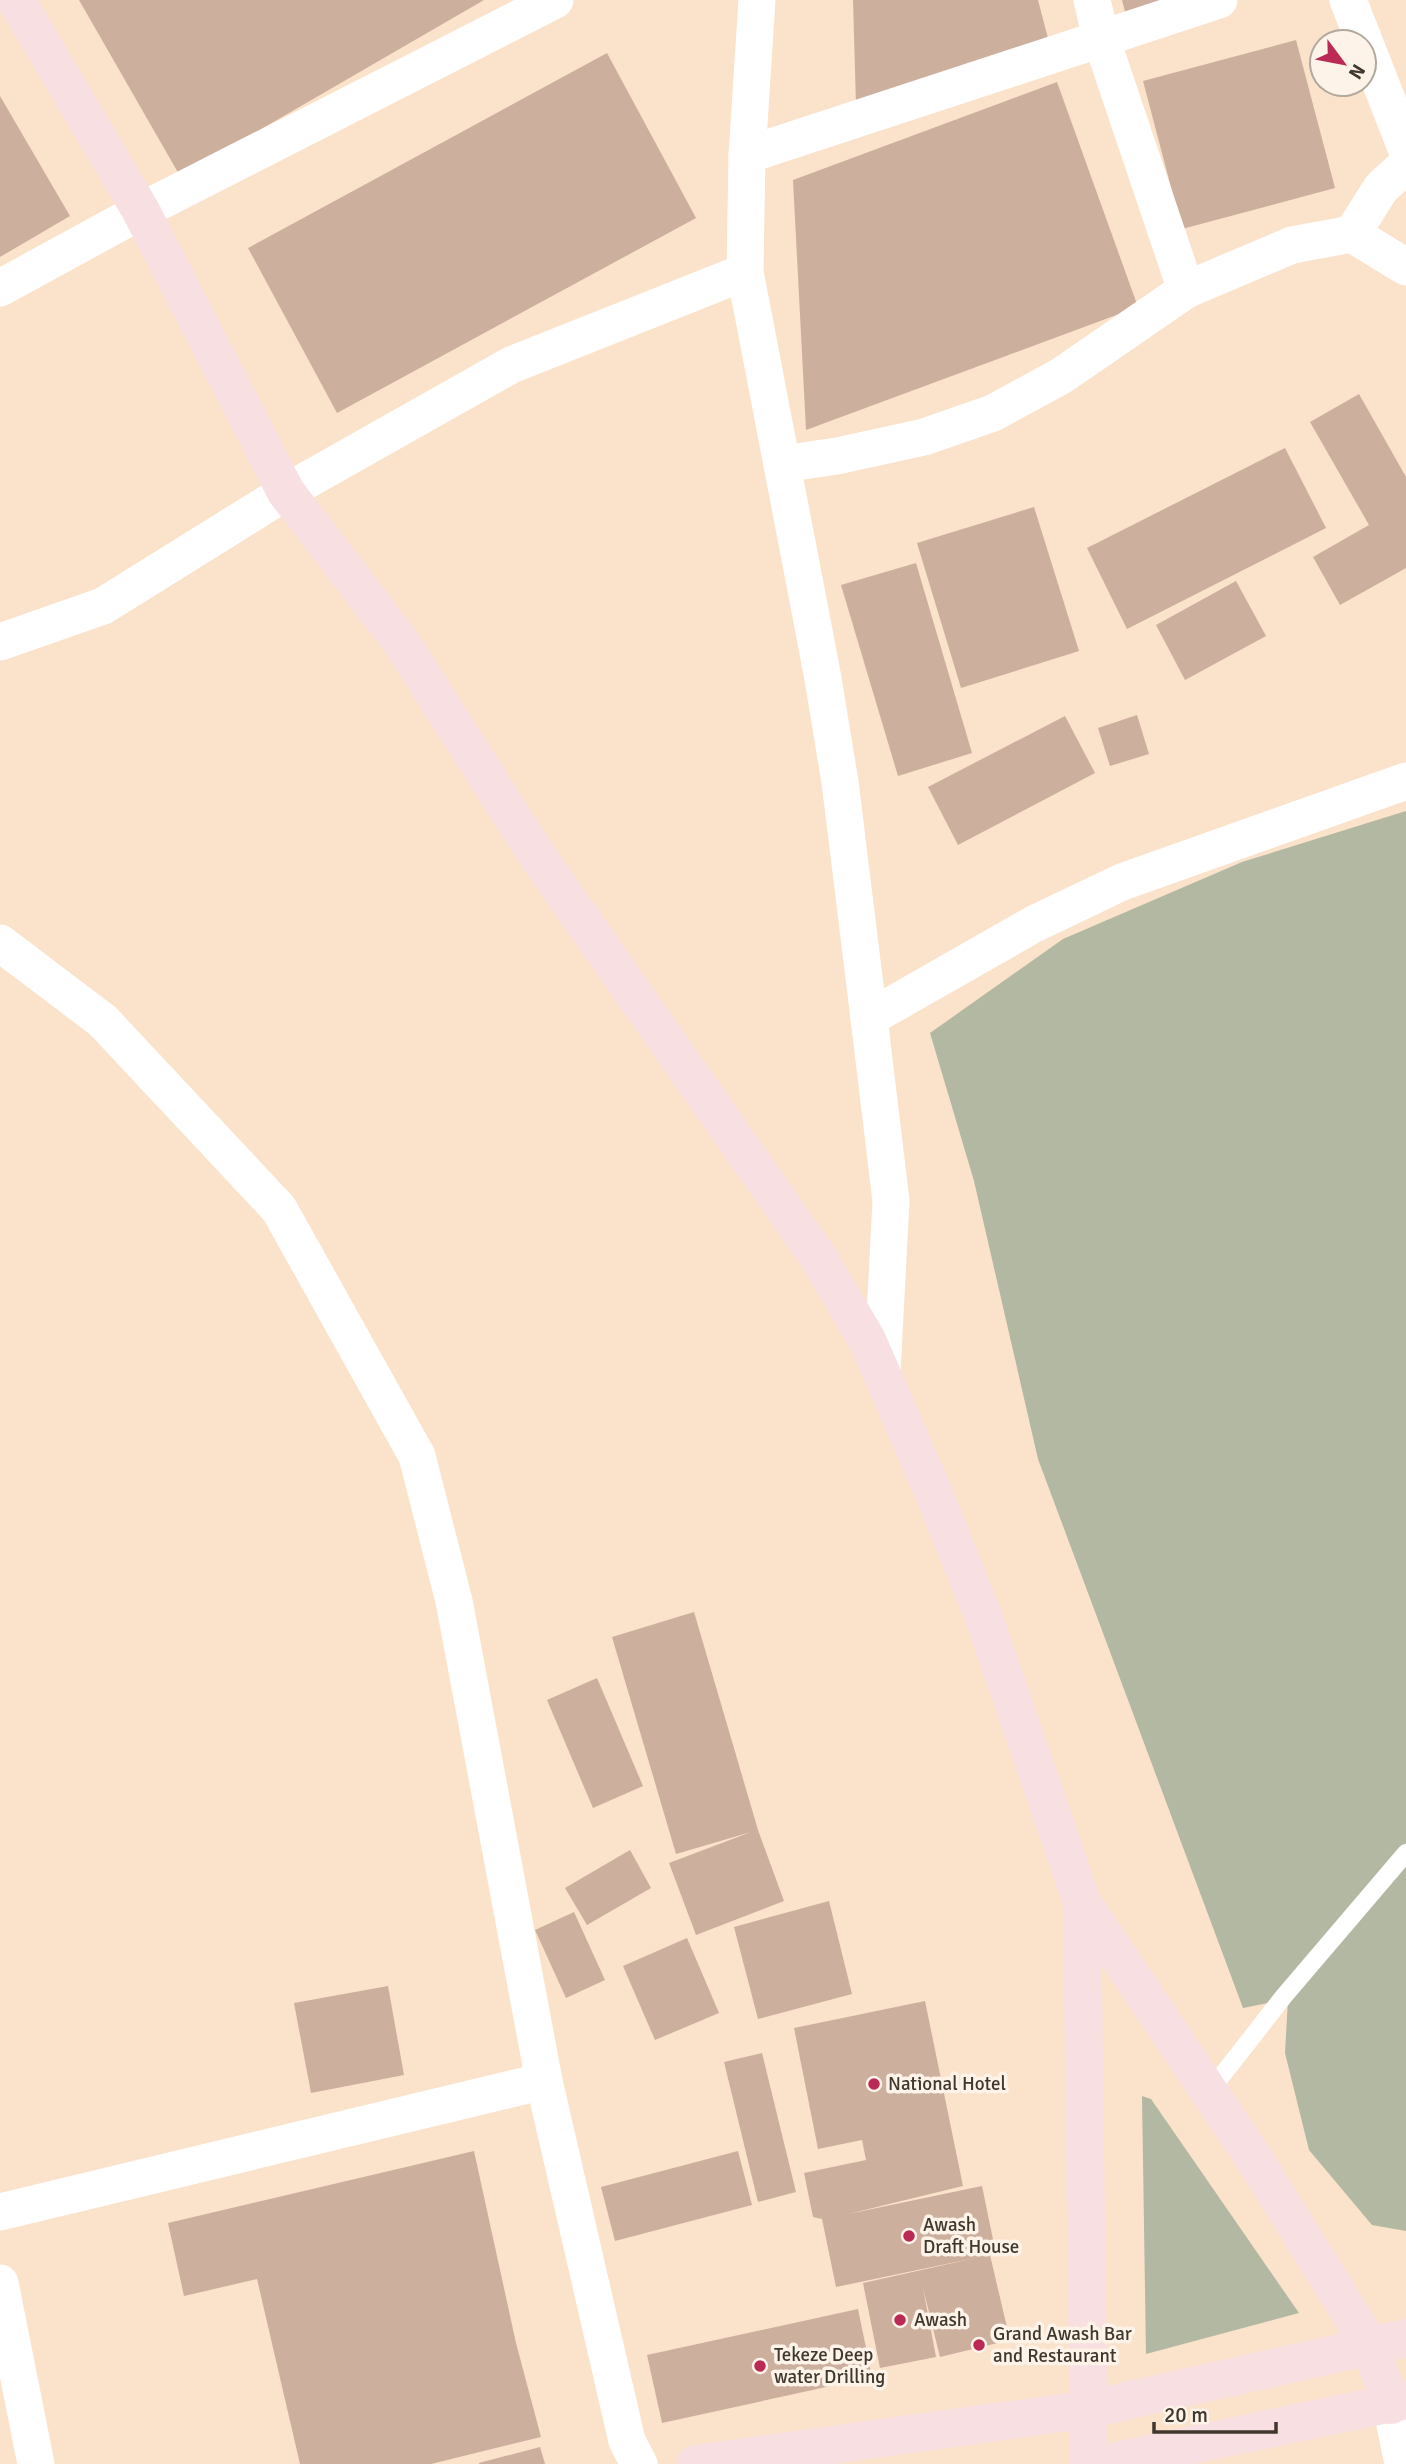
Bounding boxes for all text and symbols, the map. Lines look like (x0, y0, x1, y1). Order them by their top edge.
north arrow (1308, 28, 1378, 98)
text: N (1343, 60, 1370, 83)
place label: National Hotel (888, 2072, 1006, 2096)
marker: National Hotel (866, 2076, 882, 2092)
place label: Awash Draft House (923, 2213, 1019, 2259)
marker: Awash Draft House (901, 2228, 917, 2244)
place label: Awash (914, 2308, 967, 2332)
marker: Awash (892, 2312, 908, 2328)
place label: Grand Awash Bar and Restaurant (993, 2322, 1132, 2368)
marker: Grand Awash Bar and Restaurant (971, 2337, 987, 2353)
place label: Tekeze Deep water Drilling (774, 2343, 885, 2389)
marker: Tekeze Deep water Drilling (752, 2358, 768, 2374)
scale bar (1154, 2390, 1276, 2434)
text: 20 m (1164, 2402, 1208, 2428)

